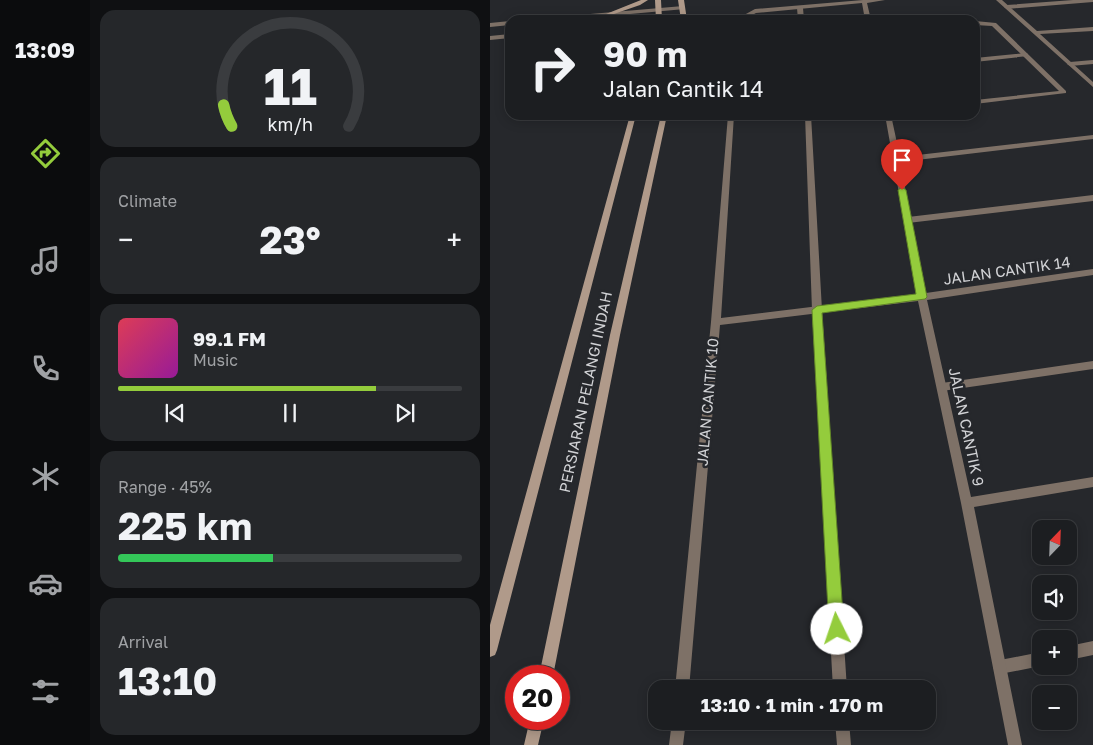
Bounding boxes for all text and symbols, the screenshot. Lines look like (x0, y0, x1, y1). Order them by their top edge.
text: 90 m (603, 33, 687, 75)
icon: right (520, 35, 585, 100)
text: 13:09 (15, 36, 75, 63)
text: 11 (263, 54, 317, 116)
text: Jalan Cantik 14 (603, 75, 764, 102)
text: km/h (267, 113, 313, 135)
icon: directions (28, 136, 63, 171)
pin (881, 139, 923, 190)
icon: arrive (888, 146, 916, 174)
text: Climate (118, 191, 177, 211)
text: 23° (259, 217, 321, 262)
text: − (118, 223, 133, 256)
text: + (447, 223, 462, 256)
icon: music (28, 243, 63, 278)
street label: JALAN CANTIK 14 (942, 252, 1071, 288)
street label: PERSIARAN PELANGI INDAH (555, 290, 615, 494)
text: 99.1 FM (193, 327, 266, 350)
street label: JALAN CANTIK 10 (692, 337, 722, 467)
text: Music (193, 350, 238, 370)
icon: phone (28, 351, 63, 386)
street label: JALAN CANTIK 9 (946, 366, 988, 488)
icon: previous (161, 399, 189, 427)
icon: pause (276, 399, 304, 427)
icon: next (391, 399, 419, 427)
icon: climate (28, 459, 63, 494)
text: Range · 45% (118, 477, 212, 497)
text: 225 km (118, 503, 252, 548)
north arrow (1032, 520, 1078, 565)
map controls (1032, 520, 1077, 730)
icon: car (28, 566, 63, 601)
button: sound (1032, 575, 1077, 620)
position arrow (810, 602, 862, 654)
button: + (1032, 630, 1077, 675)
text: Arrival (118, 632, 168, 652)
text: 13:10 (118, 658, 217, 703)
speed limit sign: 20 (505, 665, 570, 730)
icon: filters (28, 674, 63, 709)
button: − (1032, 685, 1077, 730)
text: 13:10 · 1 min · 170 m (701, 693, 883, 716)

